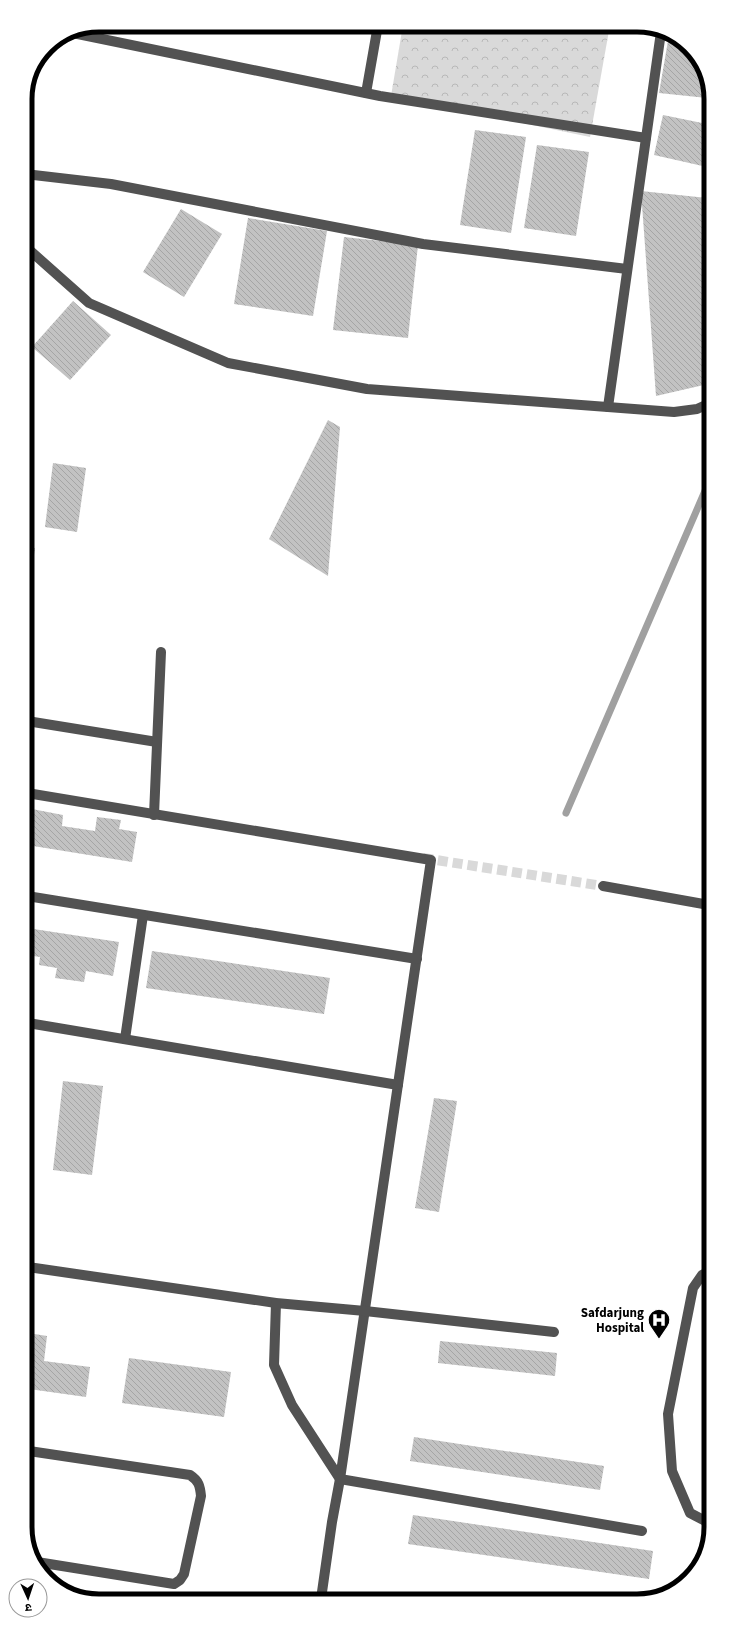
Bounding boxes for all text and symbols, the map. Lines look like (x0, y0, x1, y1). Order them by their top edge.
place label: Safdarjung Hospital (581, 1304, 644, 1337)
hospital icon: Safdarjung Hospital (646, 1307, 672, 1340)
north arrow (8, 1578, 48, 1618)
text: उ (24, 1600, 32, 1615)

